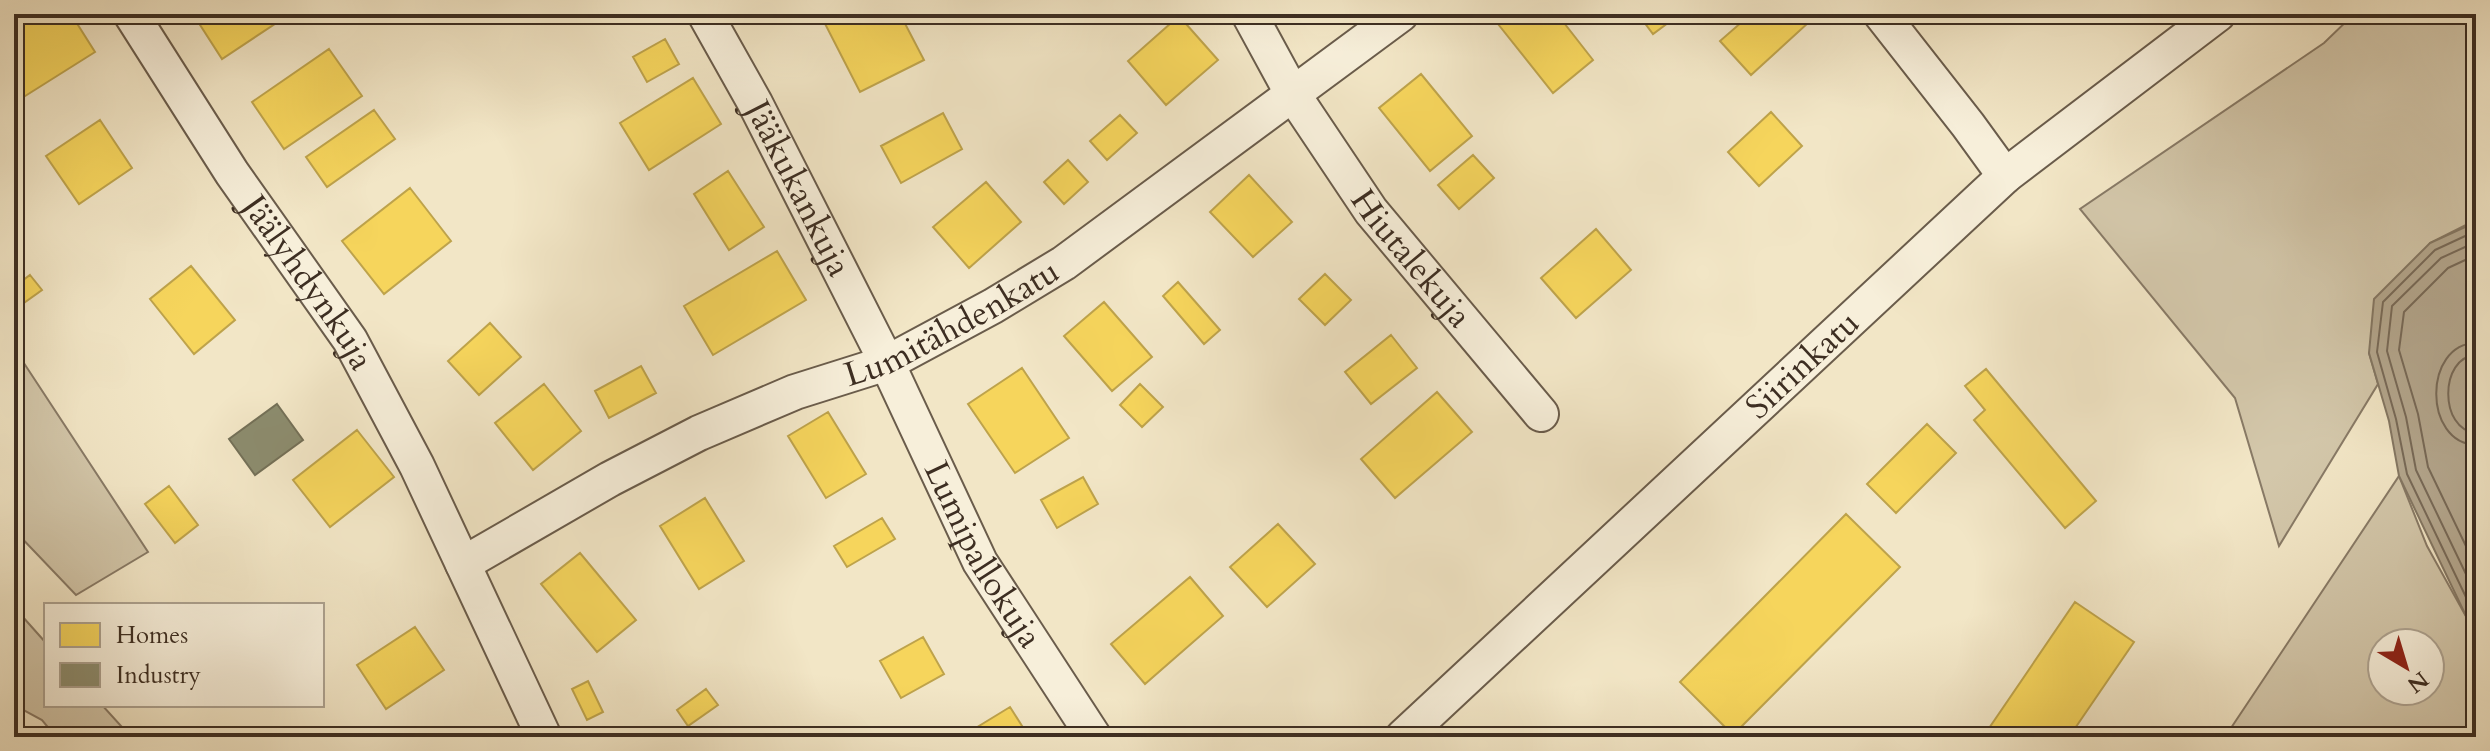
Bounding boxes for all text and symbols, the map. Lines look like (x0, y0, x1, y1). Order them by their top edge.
street label: Jääkukankuja (732, 88, 862, 285)
street label: Hiutalekuja (1340, 180, 1482, 338)
street label: Jäälyhdynkuja (229, 182, 385, 378)
street label: Lumitähdenkatu (839, 248, 1068, 398)
street label: Siirinkatu (1736, 300, 1869, 429)
street label: Lumipallokuja (913, 454, 1053, 657)
legend (44, 603, 324, 707)
text: Homes (116, 619, 188, 652)
north arrow (2366, 627, 2446, 707)
text: Industry (116, 659, 201, 692)
text: N (2401, 664, 2434, 700)

